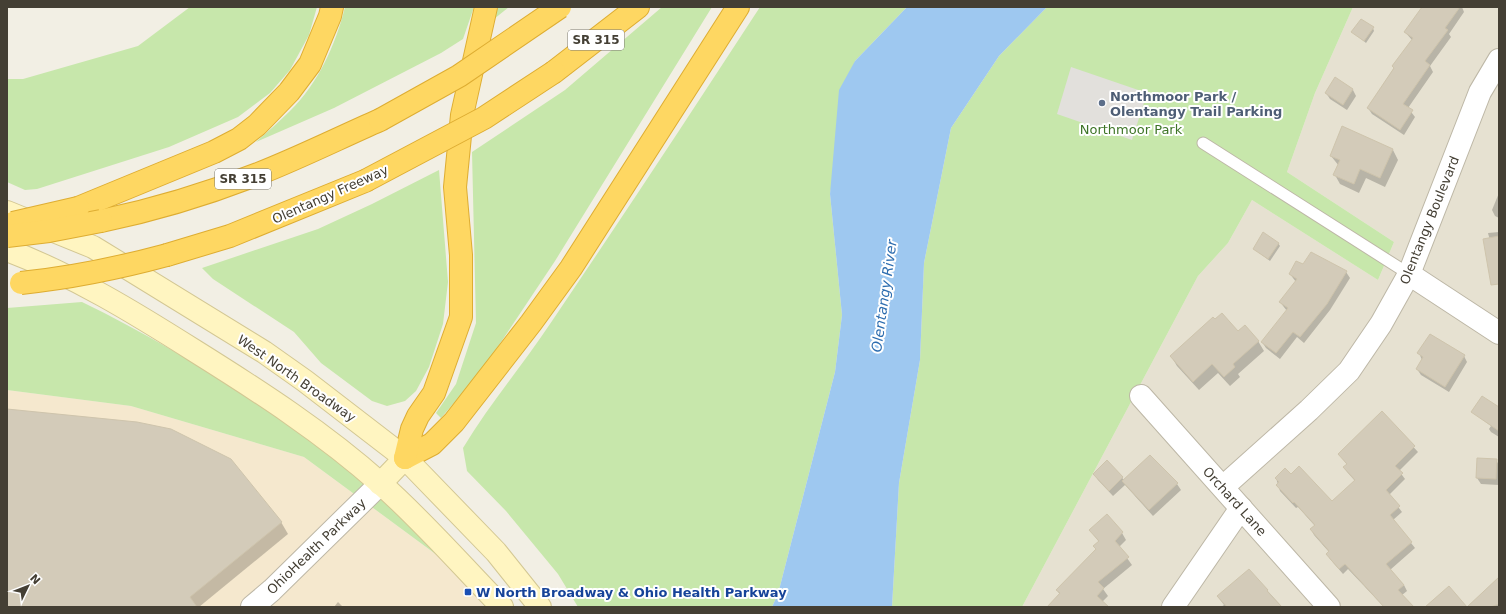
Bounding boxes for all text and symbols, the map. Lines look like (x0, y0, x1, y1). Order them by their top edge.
road number: SR 315 (568, 30, 624, 50)
place label: Northmoor Park / Olentangy Trail Parking (1110, 89, 1282, 119)
marker: Northmoor Park / Olentangy Trail Parking (1097, 98, 1107, 108)
park label: Northmoor Park (1080, 122, 1183, 137)
street label: Olentangy Boulevard (1397, 154, 1462, 287)
street label: Olentangy Freeway (270, 162, 391, 227)
road number: SR 315 (215, 169, 271, 189)
water label: Olentangy River (868, 238, 900, 353)
street label: West North Broadway (235, 332, 359, 425)
street label: Orchard Lane (1200, 464, 1270, 539)
street label: OhioHealth Parkway (264, 495, 369, 597)
north arrow (8, 566, 48, 606)
text: N (27, 572, 43, 587)
place label: W North Broadway & Ohio Health Parkway (476, 585, 787, 600)
marker: W North Broadway & Ohio Health Parkway (463, 587, 473, 597)

